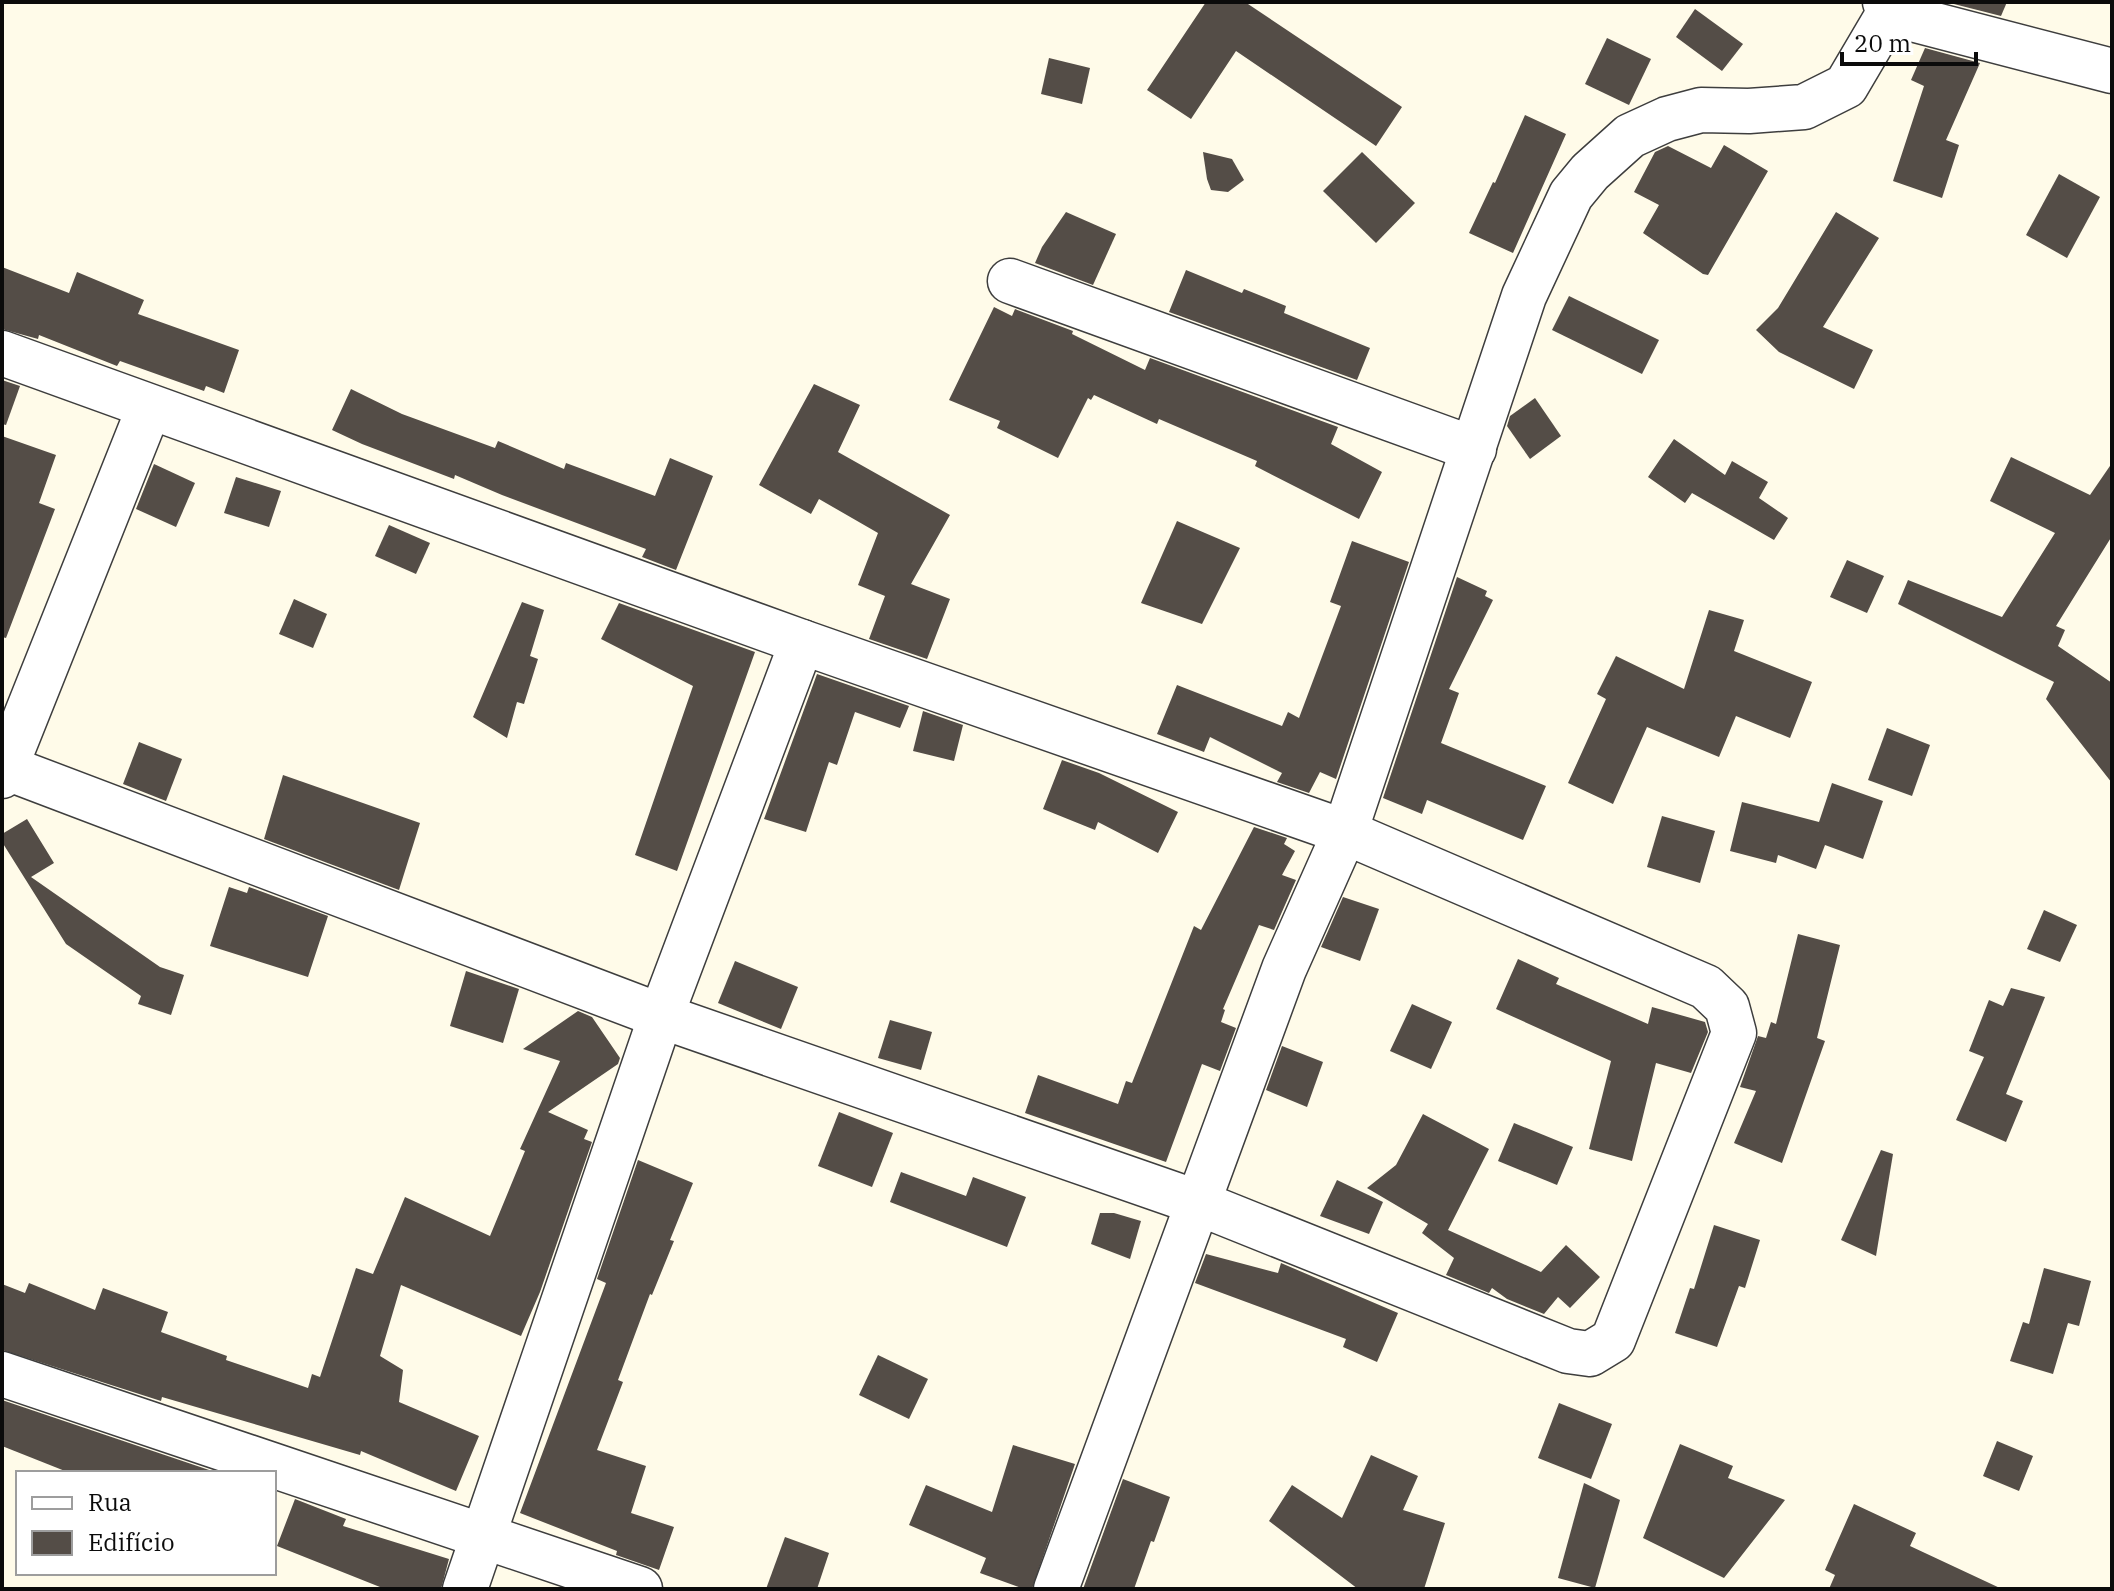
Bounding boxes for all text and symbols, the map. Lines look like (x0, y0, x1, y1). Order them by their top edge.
scale bar (1842, 16, 1976, 66)
text: 20 m (1854, 27, 1911, 59)
legend (16, 1471, 276, 1575)
text: Rua (88, 1486, 132, 1518)
text: Edifício (88, 1526, 175, 1558)

